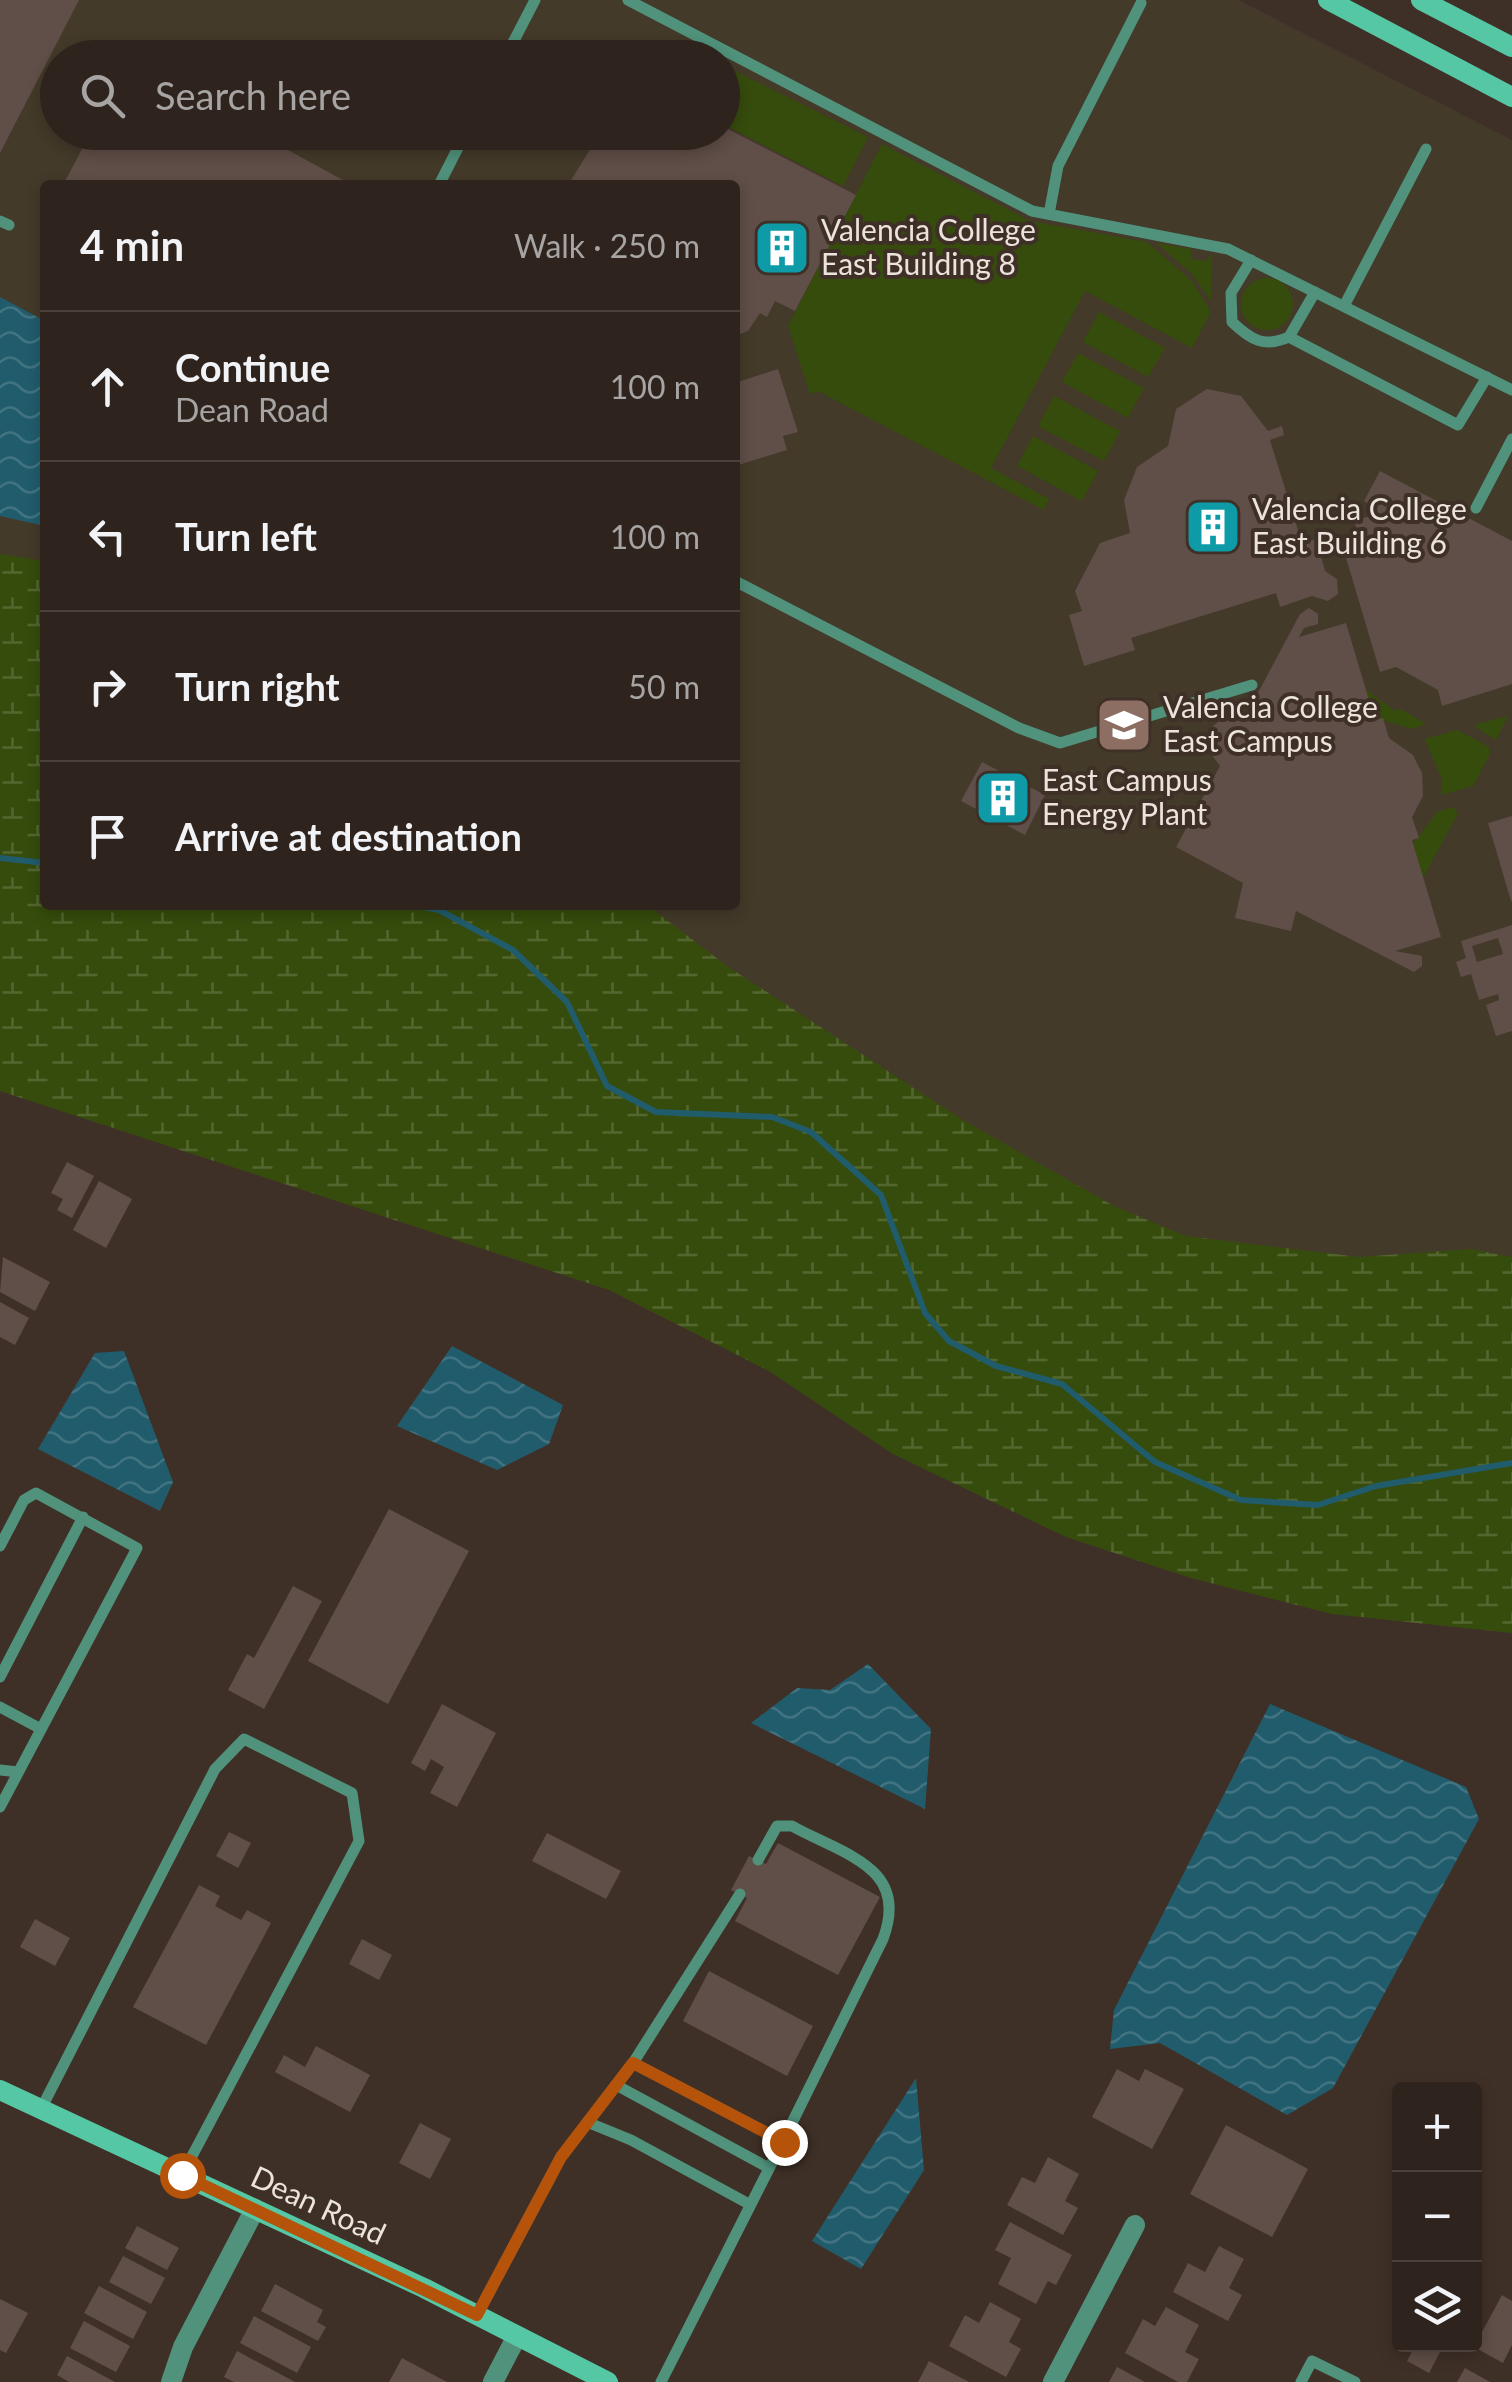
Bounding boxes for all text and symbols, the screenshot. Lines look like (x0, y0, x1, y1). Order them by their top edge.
search box (40, 40, 740, 150)
icon: search (75, 68, 130, 123)
text: Search here (155, 72, 351, 118)
place label: Valencia College East Building 8 (821, 211, 1036, 281)
building icon: Valencia College East Building 8 (752, 218, 812, 278)
text: 4 min (80, 220, 184, 270)
text: Walk · 250 m (514, 226, 700, 265)
text: Continue (175, 344, 330, 390)
icon: ahead (80, 359, 135, 414)
text: 100 m (610, 367, 700, 406)
text: Dean Road (175, 390, 329, 429)
place label: Valencia College East Building 6 (1252, 490, 1467, 560)
building icon: Valencia College East Building 6 (1183, 497, 1243, 557)
icon: left (80, 509, 135, 564)
text: Turn left (175, 513, 317, 559)
text: 100 m (610, 517, 700, 556)
icon: right (80, 659, 135, 714)
text: Turn right (175, 663, 340, 709)
text: 50 m (628, 667, 700, 706)
place label: Valencia College East Campus (1163, 688, 1378, 758)
school or university icon: Valencia College East Campus (1094, 695, 1154, 755)
place label: East Campus Energy Plant (1042, 761, 1212, 831)
building icon: East Campus Energy Plant (973, 768, 1033, 828)
icon: arrive (80, 809, 135, 864)
text: Arrive at destination (175, 813, 522, 859)
map controls (1392, 2082, 1482, 2352)
button: + (1392, 2082, 1482, 2172)
route end (762, 2120, 808, 2166)
route start (160, 2153, 206, 2199)
street label: Dean Road (246, 2157, 392, 2251)
button: − (1392, 2172, 1482, 2262)
button: layers (1392, 2262, 1482, 2352)

